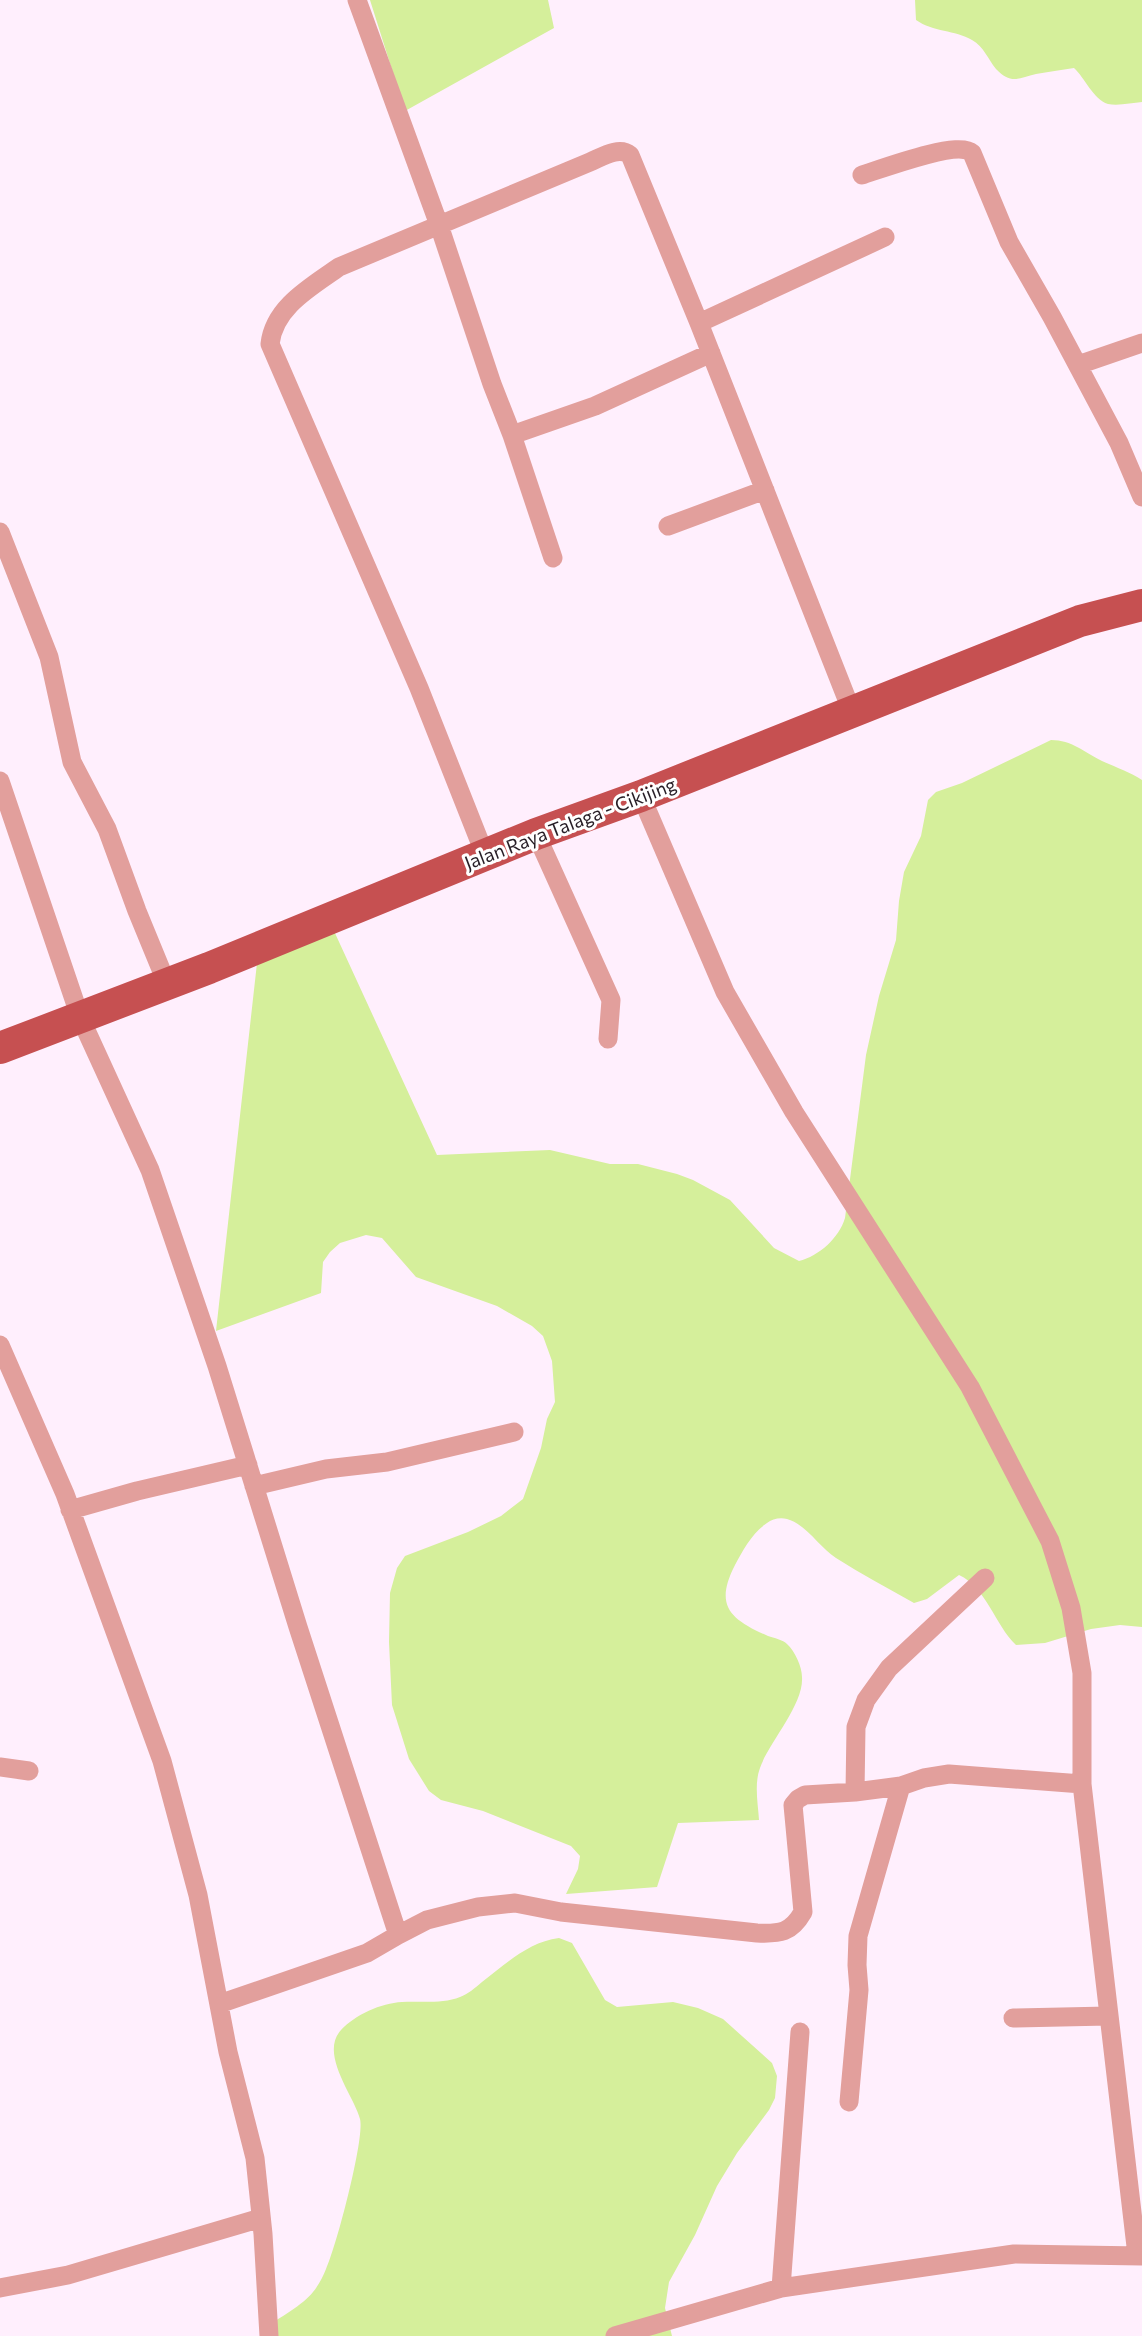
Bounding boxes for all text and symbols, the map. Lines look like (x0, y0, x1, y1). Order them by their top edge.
street label: Jalan Raya Talaga - Cikijing (461, 772, 679, 874)

